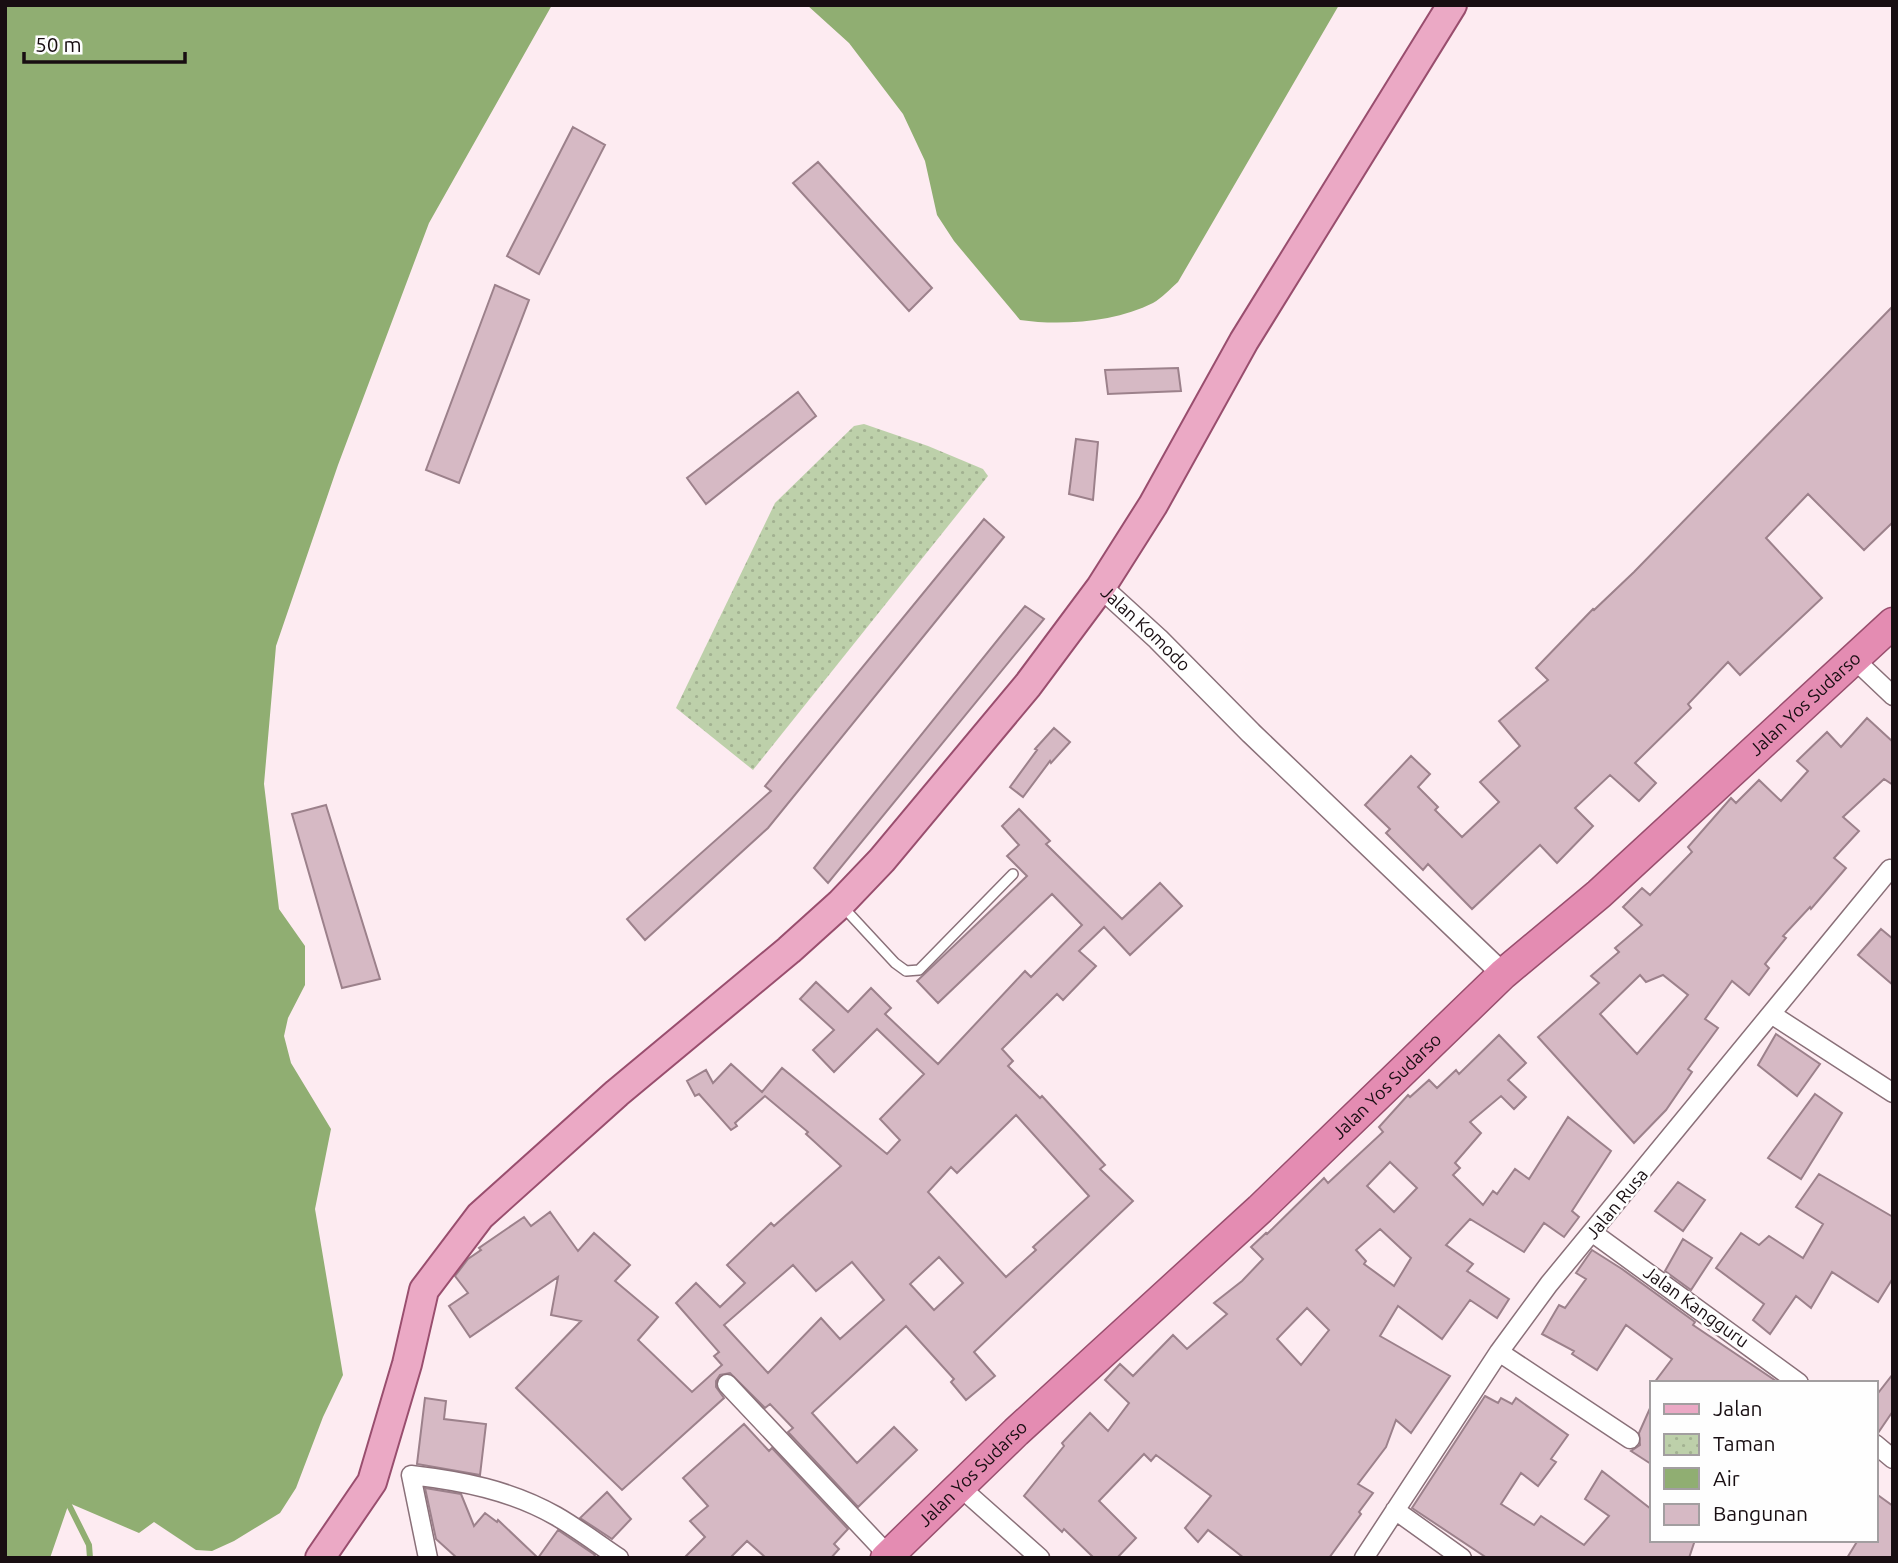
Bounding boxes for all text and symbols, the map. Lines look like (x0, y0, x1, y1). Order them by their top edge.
scale bar (24, 21, 186, 65)
text: 50 m (35, 32, 82, 56)
street label: Jalan Komodo (1098, 581, 1195, 675)
street label: Jalan Yos Sudarso (1745, 647, 1864, 759)
street label: Jalan Yos Sudarso (1328, 1029, 1445, 1143)
street label: Jalan Rusa (1581, 1164, 1651, 1242)
street label: Jalan Kangguru (1640, 1261, 1753, 1351)
legend (1650, 1381, 1877, 1542)
text: Jalan (1713, 1396, 1762, 1420)
street label: Jalan Yos Sudarso (914, 1416, 1031, 1530)
text: Taman (1713, 1431, 1776, 1455)
text: Air (1713, 1466, 1740, 1490)
text: Bangunan (1713, 1501, 1808, 1525)

